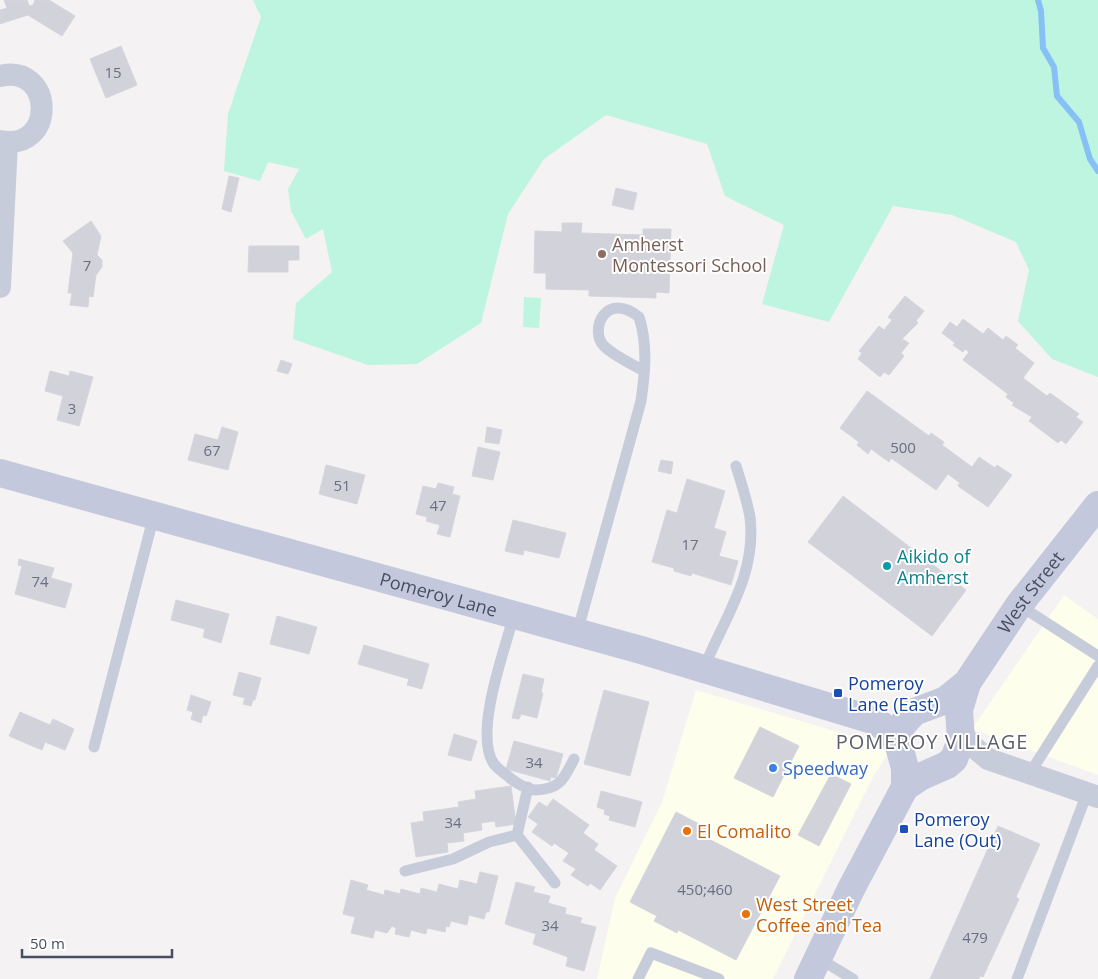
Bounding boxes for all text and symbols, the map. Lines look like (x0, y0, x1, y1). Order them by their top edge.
house number: 15 (104, 62, 122, 82)
place label: Amherst Montessori School (612, 232, 767, 277)
marker: Amherst Montessori School (596, 248, 608, 260)
house number: 7 (83, 255, 91, 275)
house number: 3 (68, 398, 76, 418)
house number: 500 (890, 437, 916, 457)
house number: 67 (203, 440, 221, 460)
house number: 51 (333, 475, 351, 495)
house number: 47 (429, 495, 447, 515)
house number: 17 (681, 534, 699, 554)
place label: Aikido of Amherst (897, 544, 971, 589)
street label: West Street (992, 546, 1069, 638)
marker: Aikido of Amherst (881, 560, 893, 572)
street label: Pomeroy Lane (377, 566, 500, 622)
house number: 74 (31, 571, 49, 591)
place label: Pomeroy Lane (East) (848, 671, 939, 716)
marker: Pomeroy Lane (East) (832, 687, 844, 699)
district label: POMEROY VILLAGE (836, 728, 1028, 755)
house number: 34 (525, 752, 543, 772)
place label: Speedway (783, 756, 869, 780)
marker: Speedway (767, 762, 779, 774)
place label: Pomeroy Lane (Out) (914, 807, 1001, 852)
house number: 34 (444, 812, 462, 832)
place label: El Comalito (697, 819, 791, 843)
marker: Pomeroy Lane (Out) (898, 823, 910, 835)
marker: El Comalito (681, 825, 693, 837)
house number: 450;460 (677, 879, 733, 899)
place label: West Street Coffee and Tea (756, 892, 882, 937)
marker: West Street Coffee and Tea (740, 908, 752, 920)
house number: 34 (541, 915, 559, 935)
scale bar (22, 926, 172, 958)
house number: 479 (962, 927, 988, 947)
text: 50 m (30, 933, 65, 953)

